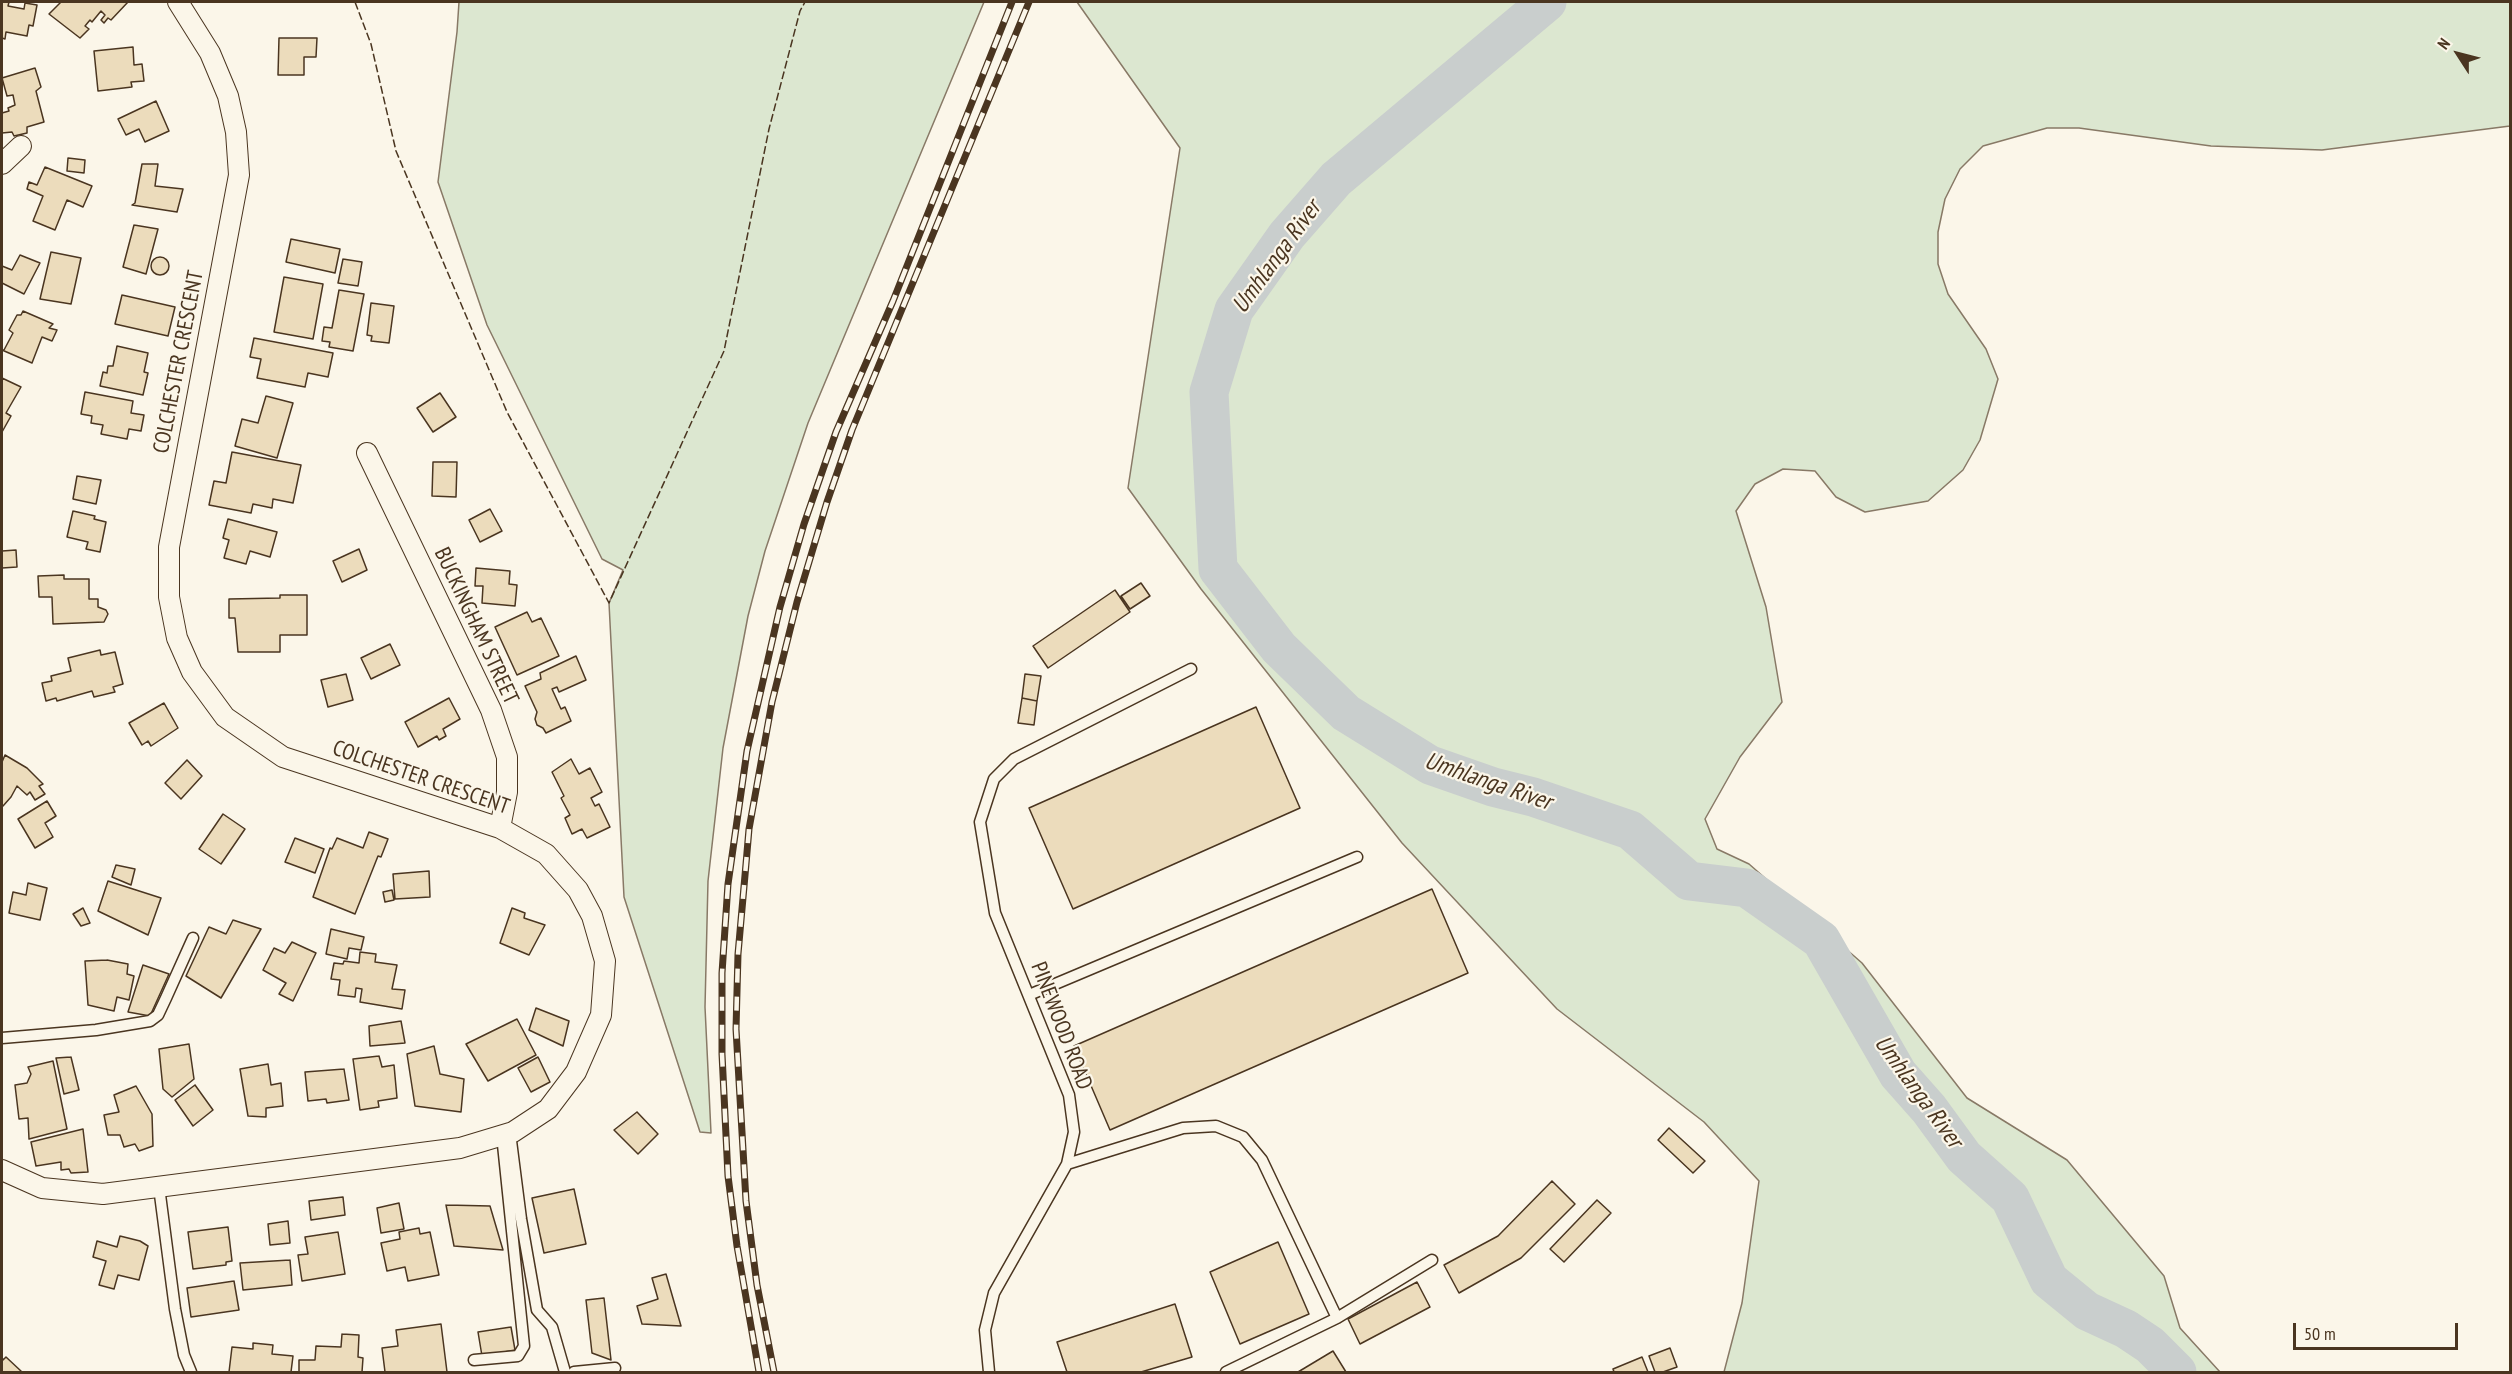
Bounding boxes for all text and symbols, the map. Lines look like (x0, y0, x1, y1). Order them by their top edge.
north arrow (2428, 24, 2488, 84)
text: N (2433, 34, 2454, 53)
water label: Umhlanga River (1227, 195, 1327, 319)
street label: COLCHESTER CRESCENT (148, 268, 210, 456)
street label: BUCKINGHAM STREET (428, 543, 524, 709)
street label: COLCHESTER CRESCENT (329, 735, 513, 821)
water label: Umhlanga River (1421, 747, 1555, 817)
street label: PINEWOOD ROAD (1025, 958, 1097, 1094)
water label: Umhlanga River (1868, 1030, 1968, 1154)
scale bar (2296, 1311, 2461, 1349)
text: 50 m (2304, 1322, 2336, 1345)

